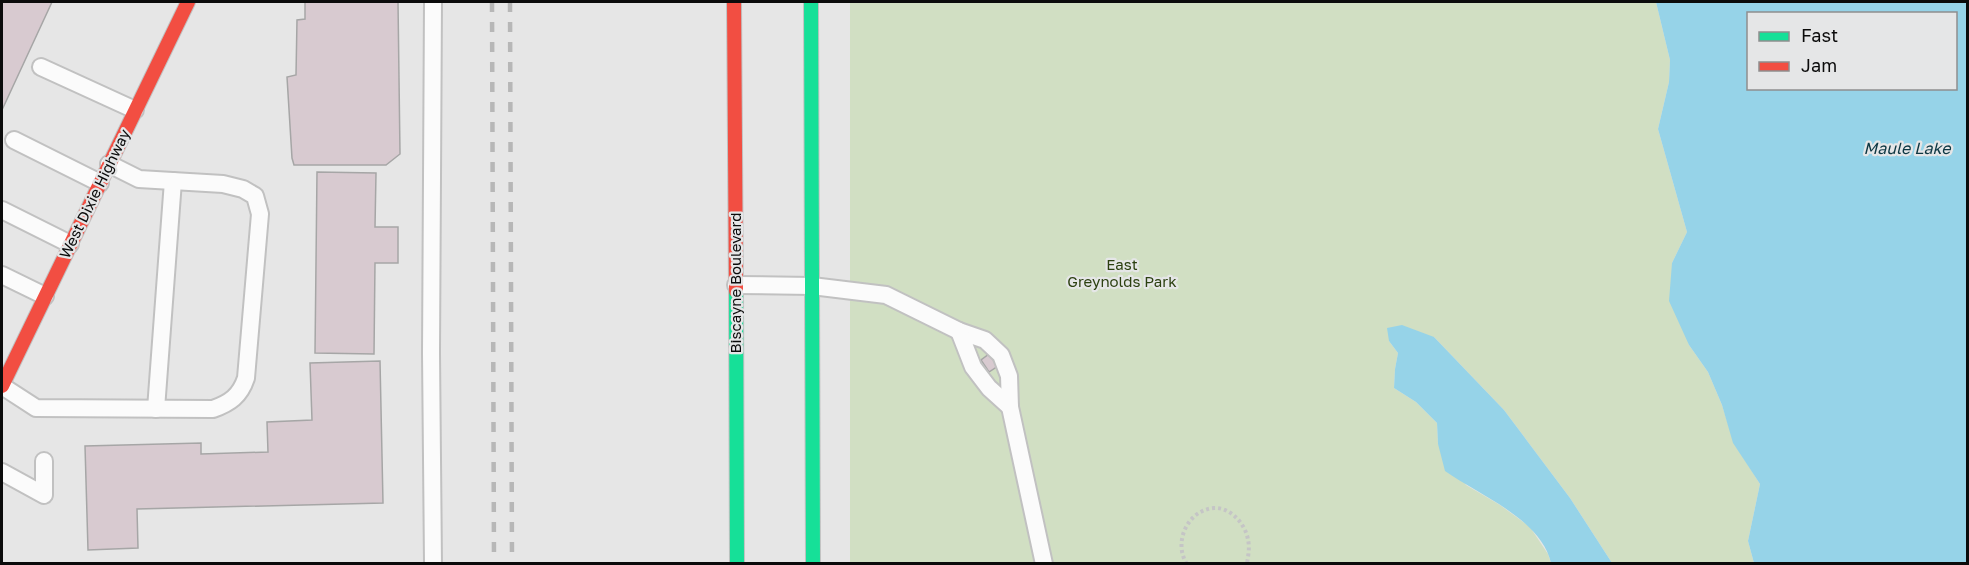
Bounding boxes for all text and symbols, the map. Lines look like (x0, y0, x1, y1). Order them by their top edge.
legend (1747, 12, 1957, 90)
text: Fast (1801, 24, 1838, 46)
text: Jam (1801, 54, 1837, 76)
street label: West Dixie Highway (55, 125, 133, 261)
water label: Maule Lake (1863, 138, 1952, 158)
street label: Biscayne Boulevard (726, 213, 744, 353)
park label: East Greynolds Park (1067, 255, 1177, 290)

